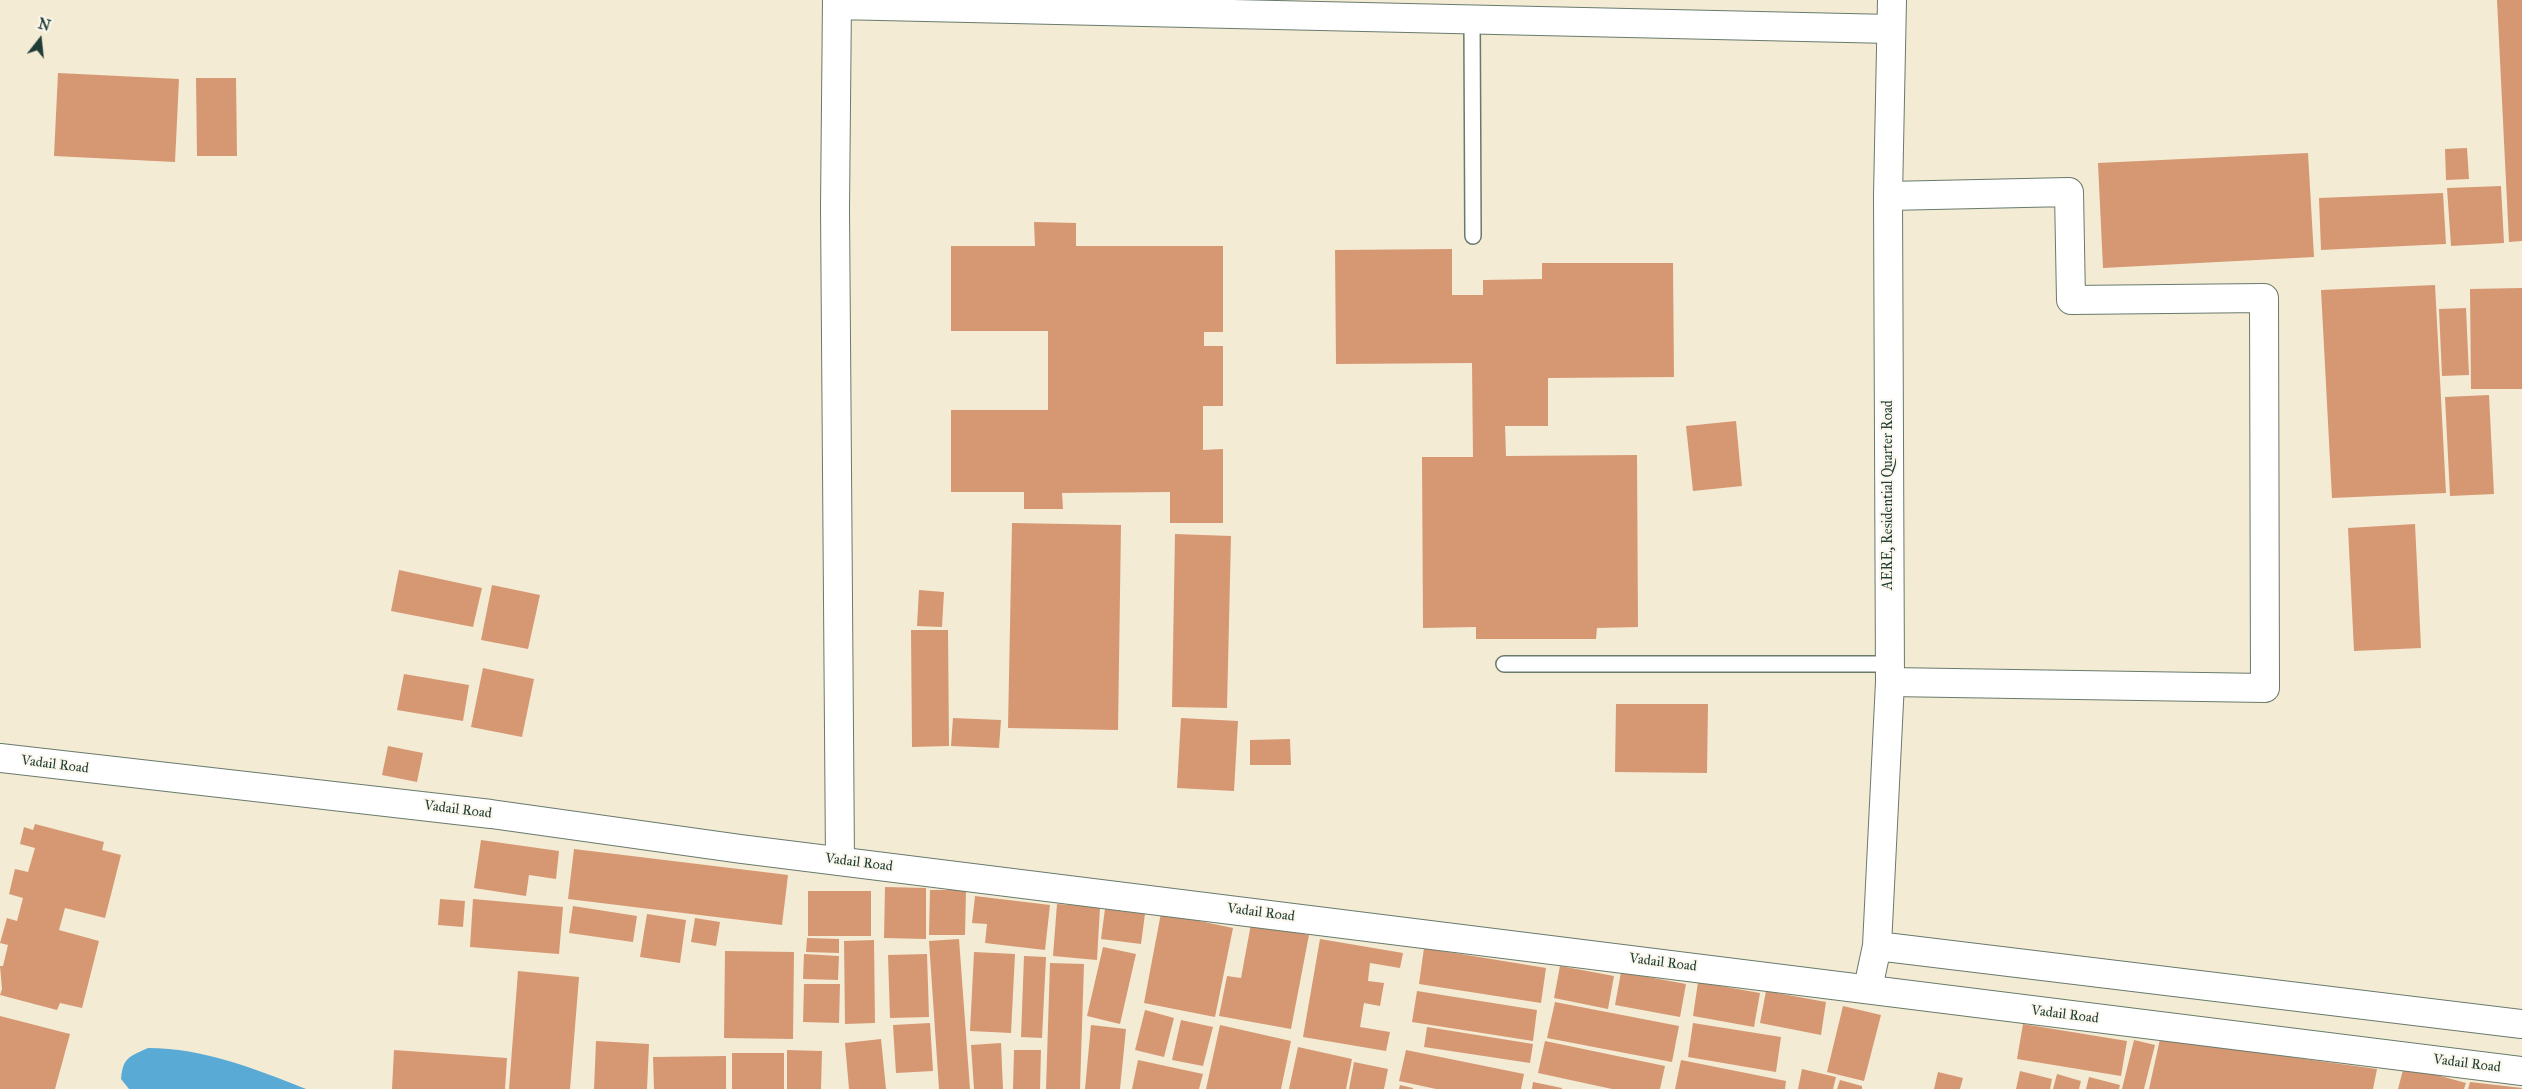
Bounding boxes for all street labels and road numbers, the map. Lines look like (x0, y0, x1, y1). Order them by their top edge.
street label: AERE, Residential Quarter Road (1881, 400, 1897, 590)
street label: Vadail Road (20, 753, 90, 777)
street label: Vadail Road (423, 798, 493, 822)
street label: Vadail Road (824, 851, 894, 875)
street label: Vadail Road (1226, 901, 1296, 925)
street label: Vadail Road (1628, 951, 1698, 975)
street label: Vadail Road (2030, 1003, 2100, 1027)
street label: Vadail Road (2432, 1052, 2502, 1076)

